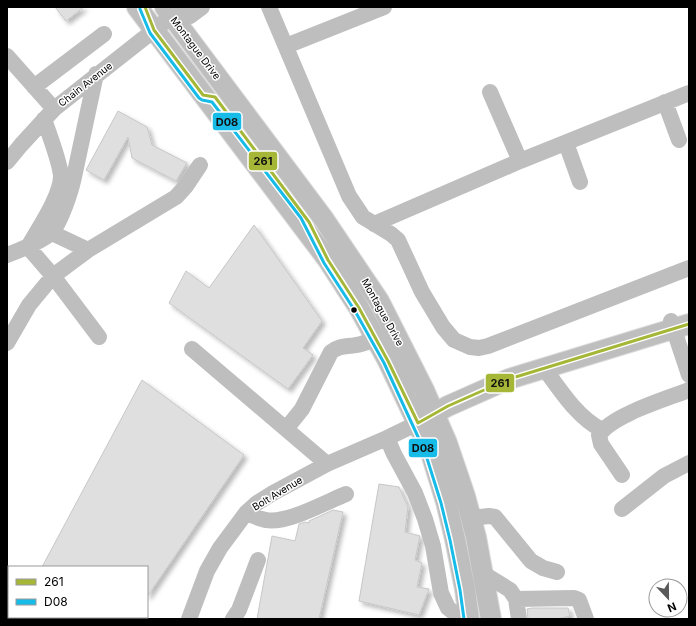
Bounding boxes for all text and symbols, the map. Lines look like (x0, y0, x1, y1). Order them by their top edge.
street label: Montague Drive (169, 14, 224, 82)
street label: Chain Avenue (56, 59, 114, 109)
line badge: D08 (212, 112, 242, 131)
text: D08 (216, 115, 238, 129)
line badge: 261 (248, 151, 278, 171)
text: 261 (254, 154, 273, 168)
street label: Montague Drive (359, 276, 407, 348)
unlabelled marker (349, 305, 359, 315)
line badge: 261 (485, 373, 515, 393)
text: 261 (491, 376, 510, 390)
line badge: D08 (408, 438, 438, 458)
text: D08 (412, 441, 434, 455)
street label: Bolt Avenue (250, 473, 304, 513)
legend (8, 566, 148, 618)
text: 261 (44, 574, 64, 589)
north arrow (648, 578, 688, 618)
text: D08 (44, 594, 68, 609)
text: N (665, 599, 678, 615)

